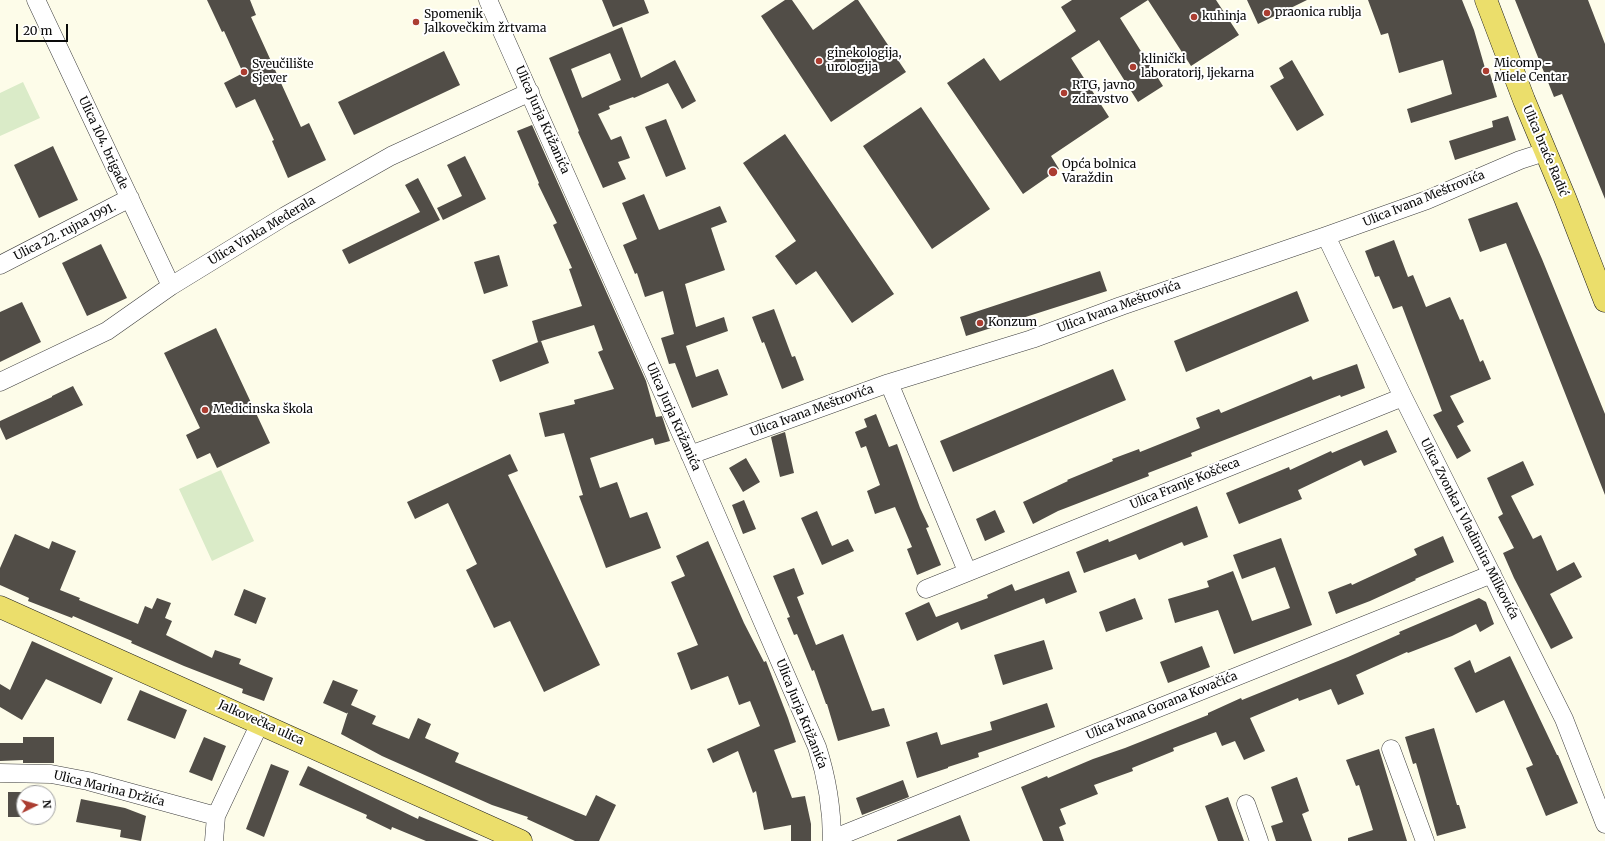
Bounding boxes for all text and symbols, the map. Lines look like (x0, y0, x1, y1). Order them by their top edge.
place label: praonica rublja (1275, 6, 1361, 20)
place label: Spomenik Jalkovečkim žrtvama (424, 8, 546, 36)
marker: praonica rublja (1262, 8, 1272, 18)
place label: kuhinja (1202, 10, 1247, 24)
marker: kuhinja (1189, 12, 1199, 22)
scale bar (18, 16, 70, 42)
marker: Spomenik Jalkovečkim žrtvama (411, 17, 421, 27)
text: 20 m (23, 23, 52, 38)
place label: ginekologija, urologija (827, 47, 902, 75)
place label: klinički laboratorij, ljekarna (1141, 53, 1254, 81)
marker: ginekologija, urologija (814, 56, 824, 66)
place label: Micomp - Miele Centar (1494, 57, 1567, 85)
place label: Sveučilište Sjever (252, 58, 313, 86)
marker: klinički laboratorij, ljekarna (1128, 62, 1138, 72)
street label: Ulica Jurja Križanića (512, 64, 572, 176)
marker: Micomp - Miele Centar (1481, 66, 1491, 76)
marker: Sveučilište Sjever (239, 67, 249, 77)
place label: RTG, javno zdravstvo (1072, 79, 1135, 107)
marker: RTG, javno zdravstvo (1059, 88, 1069, 98)
street label: Ulica 104. brigade (75, 94, 131, 192)
street label: Ulica braće Radić (1519, 103, 1571, 199)
place label: Opća bolnica Varaždin (1062, 158, 1136, 186)
marker: Opća bolnica Varaždin (1047, 166, 1059, 178)
street label: Ulica Ivana Meštrovića (1361, 168, 1487, 230)
street label: Ulica Vinka Međerala (206, 193, 318, 269)
street label: Ulica 22. rujna 1991. (12, 200, 118, 264)
street label: Ulica Ivana Meštrovića (1055, 278, 1183, 336)
place label: Konzum (988, 316, 1037, 330)
marker: Konzum (975, 318, 985, 328)
street label: Ulica Jurja Križanića (643, 361, 703, 473)
street label: Ulica Ivana Meštrovića (748, 382, 876, 440)
place label: Medicinska škola (213, 403, 313, 417)
marker: Medicinska škola (200, 405, 210, 415)
street label: Ulica Zvonka i Vladimira Milkovića (1417, 436, 1521, 622)
street label: Ulica Franje Koščeca (1128, 455, 1242, 513)
street label: Ulica Jurja Križanića (772, 657, 830, 771)
street label: Ulica Ivana Gorana Kovačića (1084, 669, 1240, 743)
street label: Jalkovečka ulica (216, 698, 306, 748)
street label: Ulica Marina Držića (52, 768, 166, 810)
north arrow (16, 785, 56, 825)
text: N (40, 799, 54, 809)

